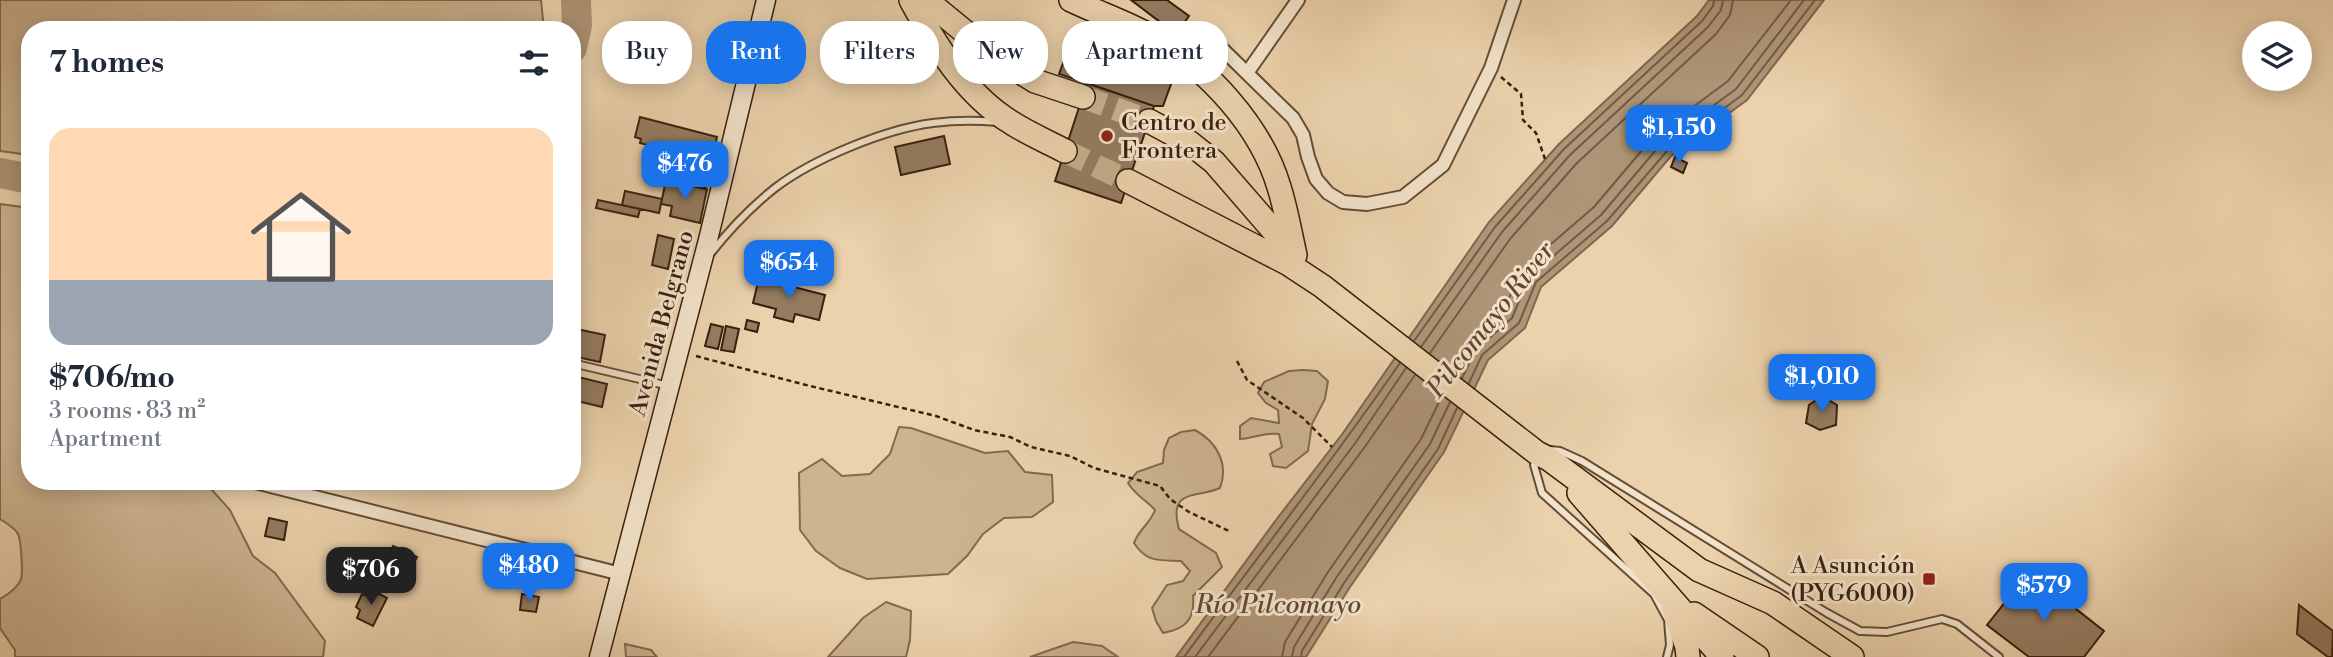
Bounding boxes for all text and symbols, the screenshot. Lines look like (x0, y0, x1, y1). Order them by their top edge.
chip: Buy (602, 21, 692, 84)
chip: Rent (706, 21, 806, 84)
chip: Filters (820, 21, 939, 84)
chip: New (953, 21, 1048, 84)
chip: Apartment (1062, 21, 1228, 84)
map controls (2242, 21, 2312, 91)
button: layers (2242, 21, 2312, 91)
text: 7 homes (49, 44, 164, 82)
icon: filters (515, 44, 553, 82)
pin: $1,150 (1622, 106, 1736, 165)
place label: Centro de Frontera (1121, 108, 1227, 166)
text: $1,150 (1642, 114, 1716, 142)
marker: Centro de Frontera (1099, 128, 1115, 144)
pin: $476 (644, 142, 726, 201)
text: $476 (657, 150, 713, 178)
icon: home (238, 174, 364, 300)
street label: Avenida Belgrano (622, 227, 701, 420)
water label: Pilcomayo River (1419, 235, 1562, 405)
pin: $654 (748, 240, 830, 300)
text: $654 (760, 249, 818, 277)
pin: $1,010 (1765, 354, 1879, 414)
text: $706/mo (49, 359, 175, 397)
text: $1,010 (1784, 363, 1860, 391)
text: 3 rooms · 83 m² (49, 397, 205, 425)
text: Apartment (49, 425, 162, 453)
pin: $480 (488, 544, 570, 603)
pin: $706 (330, 548, 412, 607)
place label: A Asunción (PYG6000) (1790, 551, 1915, 609)
text: $480 (499, 552, 559, 580)
text: $706 (342, 556, 400, 584)
pin: $579 (2003, 564, 2085, 623)
marker: A Asunción (PYG6000) (1921, 571, 1937, 587)
text: $579 (2017, 572, 2071, 600)
water label: Río Pilcomayo (1194, 589, 1361, 621)

